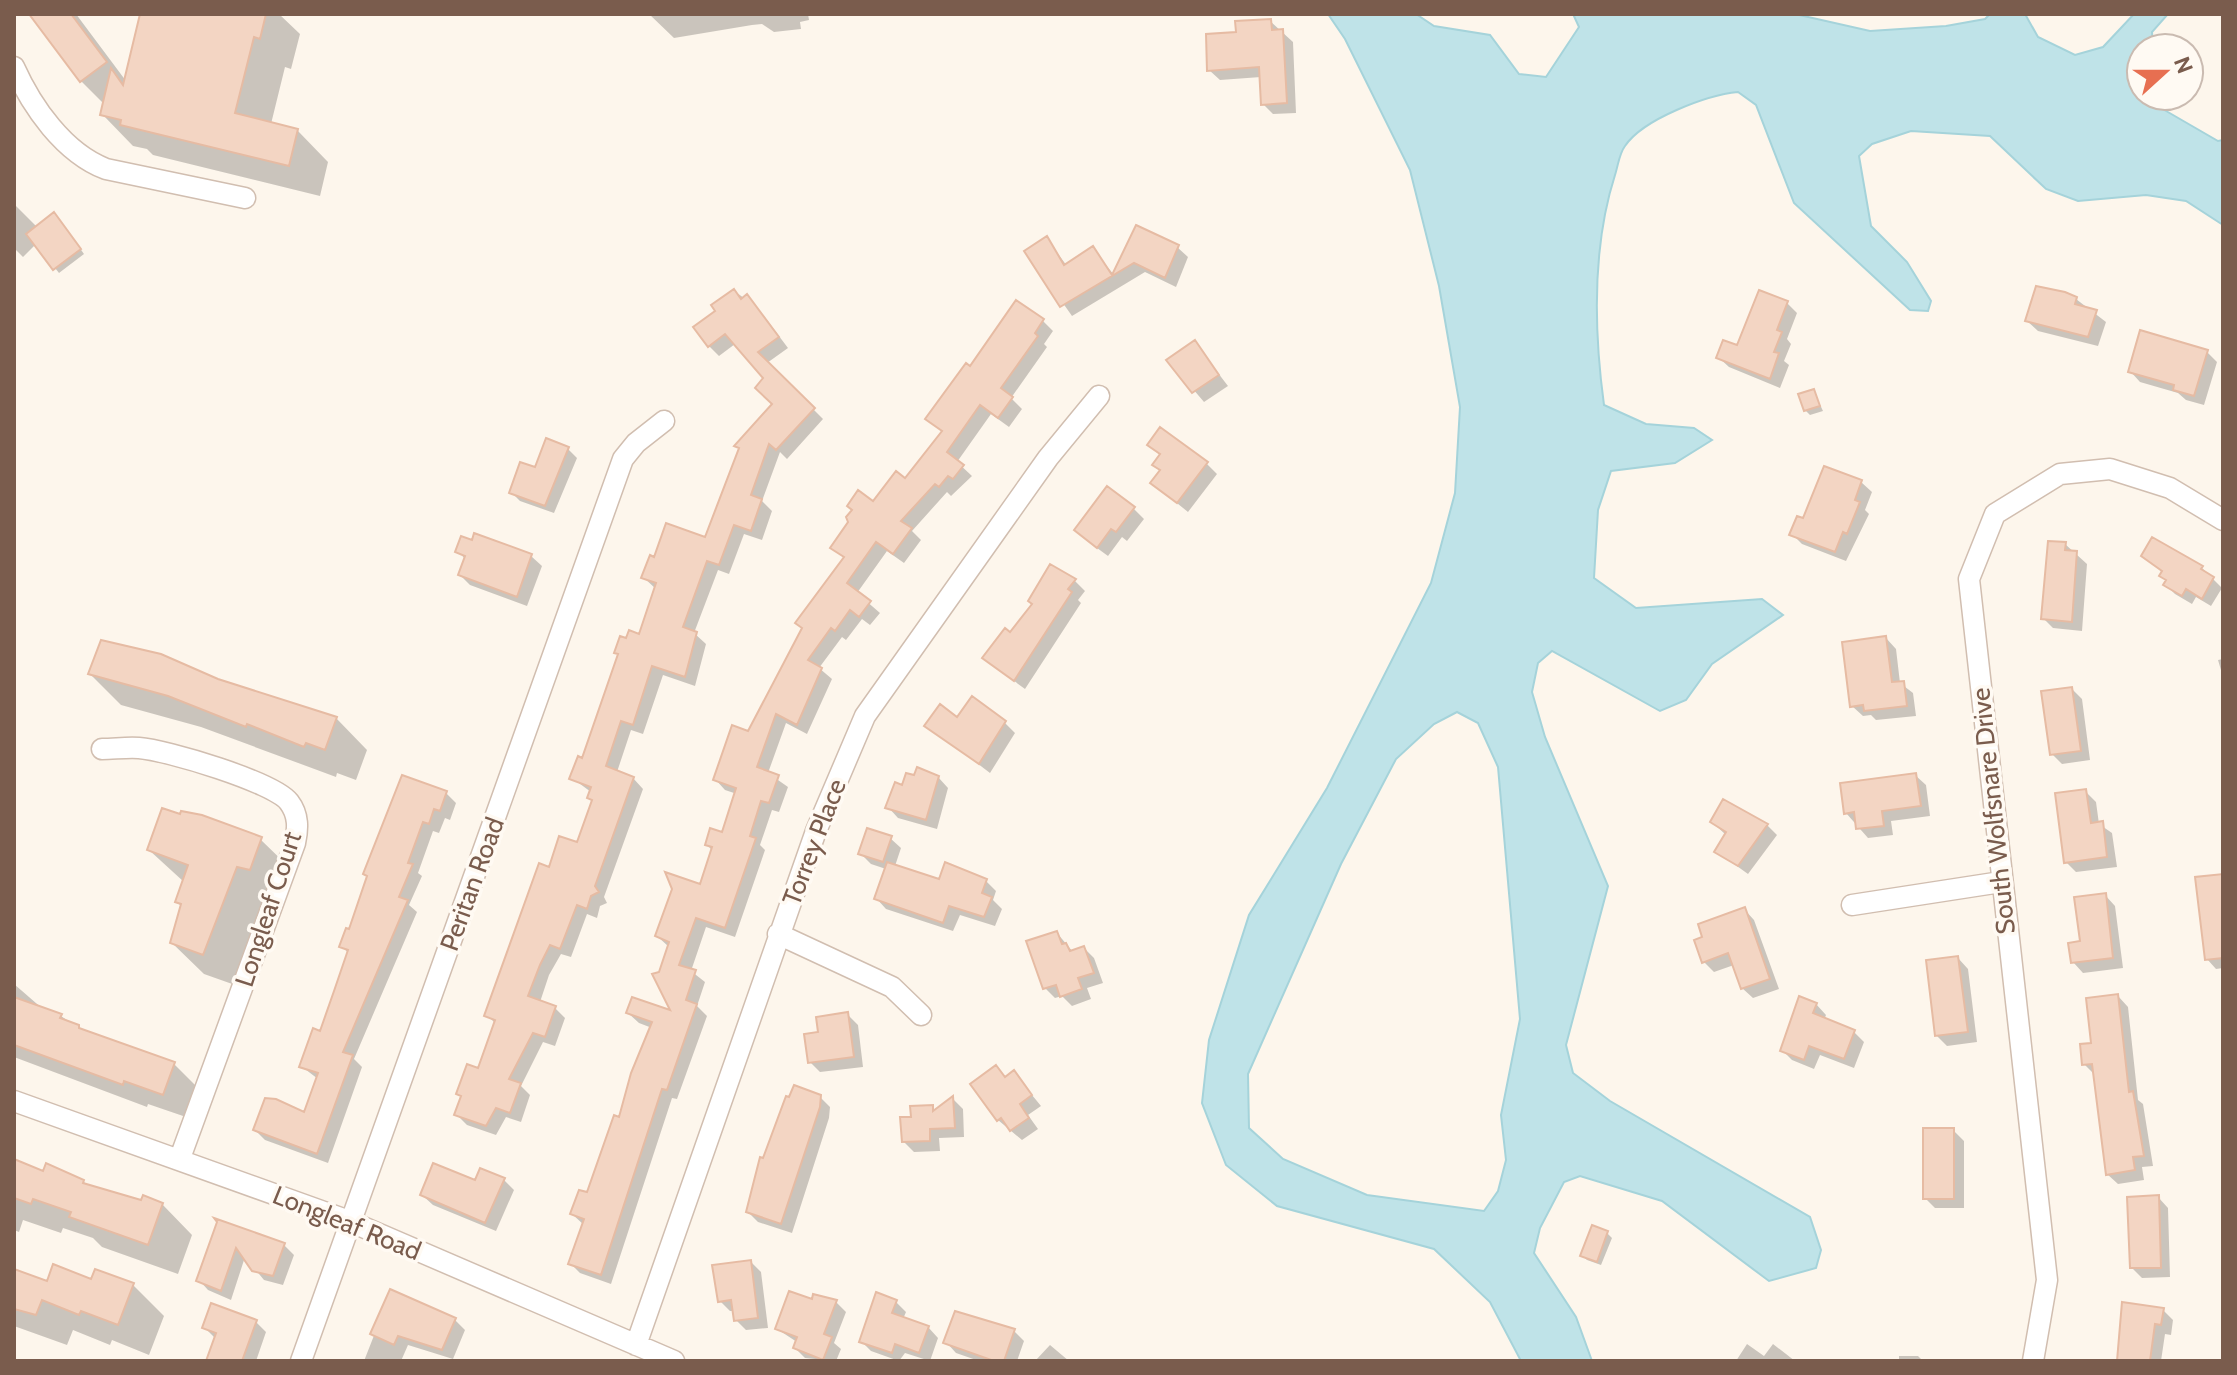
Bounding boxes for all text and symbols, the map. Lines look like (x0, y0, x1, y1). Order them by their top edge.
north arrow (2125, 32, 2205, 112)
text: N (2168, 53, 2199, 77)
street label: South Wolfsnare Drive (1964, 686, 2022, 936)
street label: Torrey Place (775, 774, 853, 910)
street label: Peritan Road (433, 813, 511, 955)
street label: Longleaf Court (228, 827, 308, 991)
street label: Longleaf Road (268, 1179, 426, 1267)

